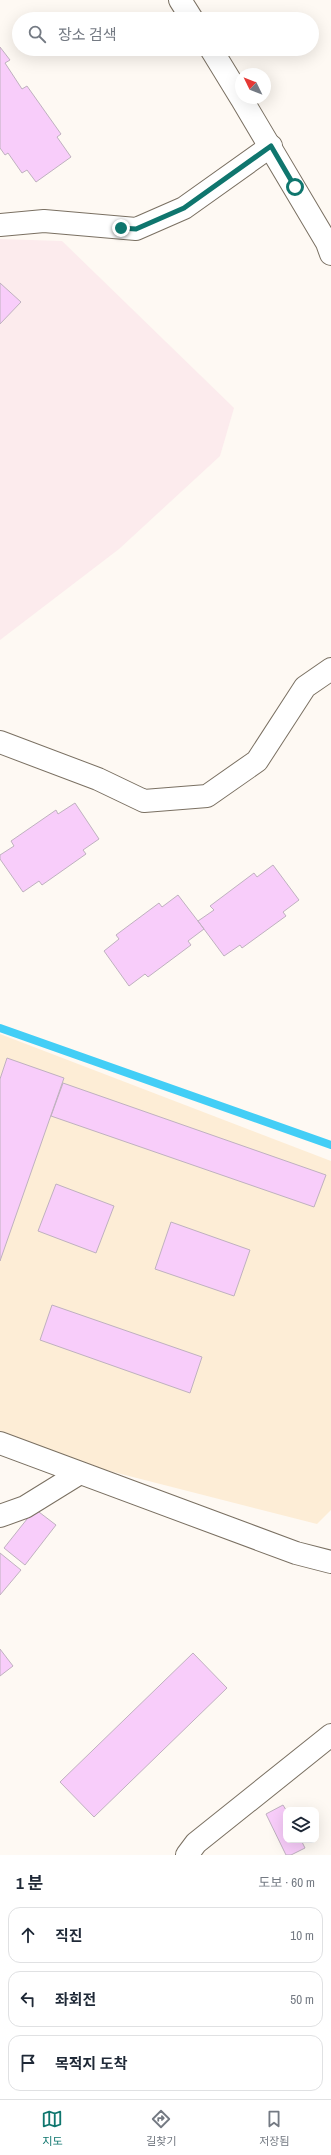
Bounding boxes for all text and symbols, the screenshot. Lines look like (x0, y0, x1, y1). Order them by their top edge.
search box (12, 12, 319, 56)
icon: search (26, 23, 48, 45)
text: 장소 검색 (58, 24, 117, 45)
north arrow (235, 68, 271, 104)
route start (286, 178, 304, 196)
route end (112, 219, 130, 237)
map controls (283, 1807, 319, 1843)
button: layers (283, 1807, 319, 1843)
text: 1 분 (16, 1871, 43, 1894)
text: 도보 · 60 m (258, 1874, 315, 1891)
icon: ahead (17, 1924, 39, 1946)
text: 직진 (55, 1925, 83, 1946)
text: 10 m (290, 1927, 314, 1944)
icon: left (17, 1988, 39, 2010)
text: 좌회전 (55, 1989, 96, 2010)
text: 50 m (290, 1991, 314, 2008)
icon: arrive (17, 2052, 39, 2074)
text: 목적지 도착 (55, 2053, 127, 2074)
tab: 지도 (41, 2108, 63, 2148)
tab: 길찾기 (146, 2108, 177, 2148)
tab: 저장됨 (259, 2108, 290, 2148)

